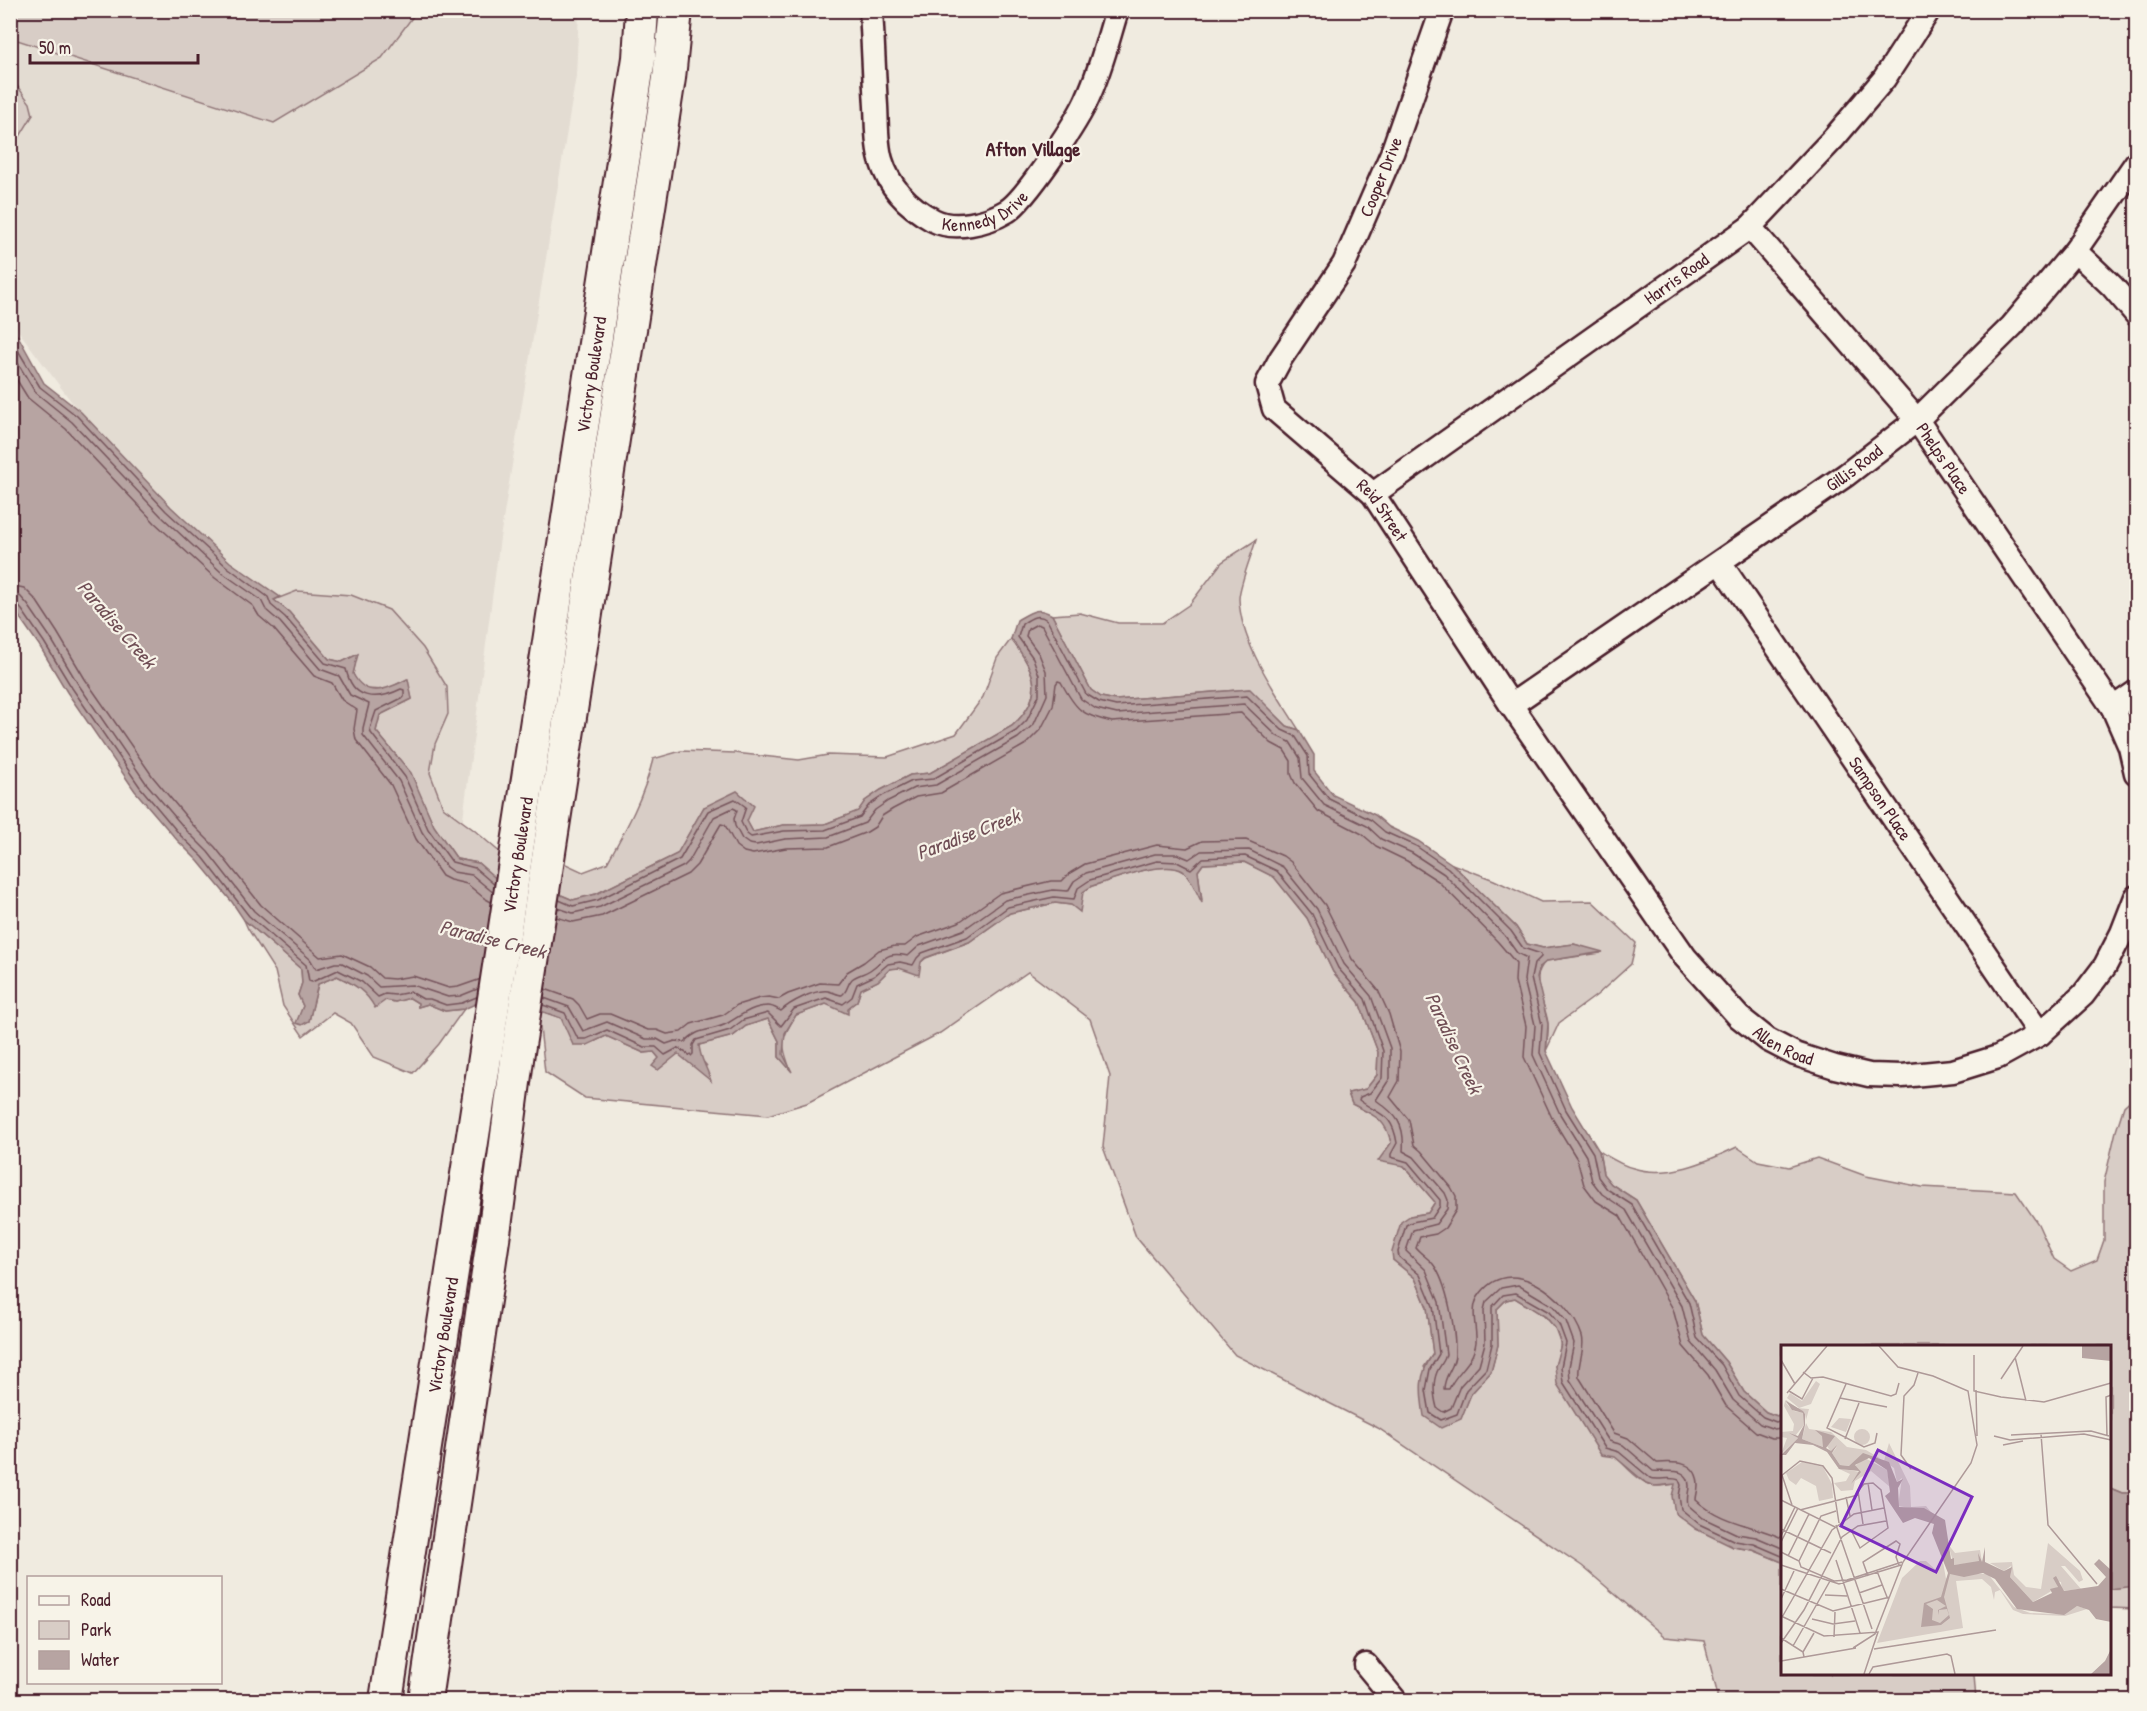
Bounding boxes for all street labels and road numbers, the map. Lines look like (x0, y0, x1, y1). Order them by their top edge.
street label: Cooper Drive (1353, 133, 1408, 221)
street label: Kennedy Drive (940, 185, 1034, 237)
street label: Harris Road (1639, 247, 1714, 310)
street label: Victory Boulevard (570, 315, 612, 435)
street label: Phelps Place (1910, 418, 1977, 499)
street label: Gillis Road (1821, 438, 1888, 497)
street label: Reid Street (1352, 473, 1414, 547)
street label: Sampson Place (1843, 752, 1918, 845)
street label: Victory Boulevard (496, 795, 539, 915)
street label: Allen Road (1748, 1020, 1817, 1071)
street label: Victory Boulevard (421, 1276, 464, 1395)

